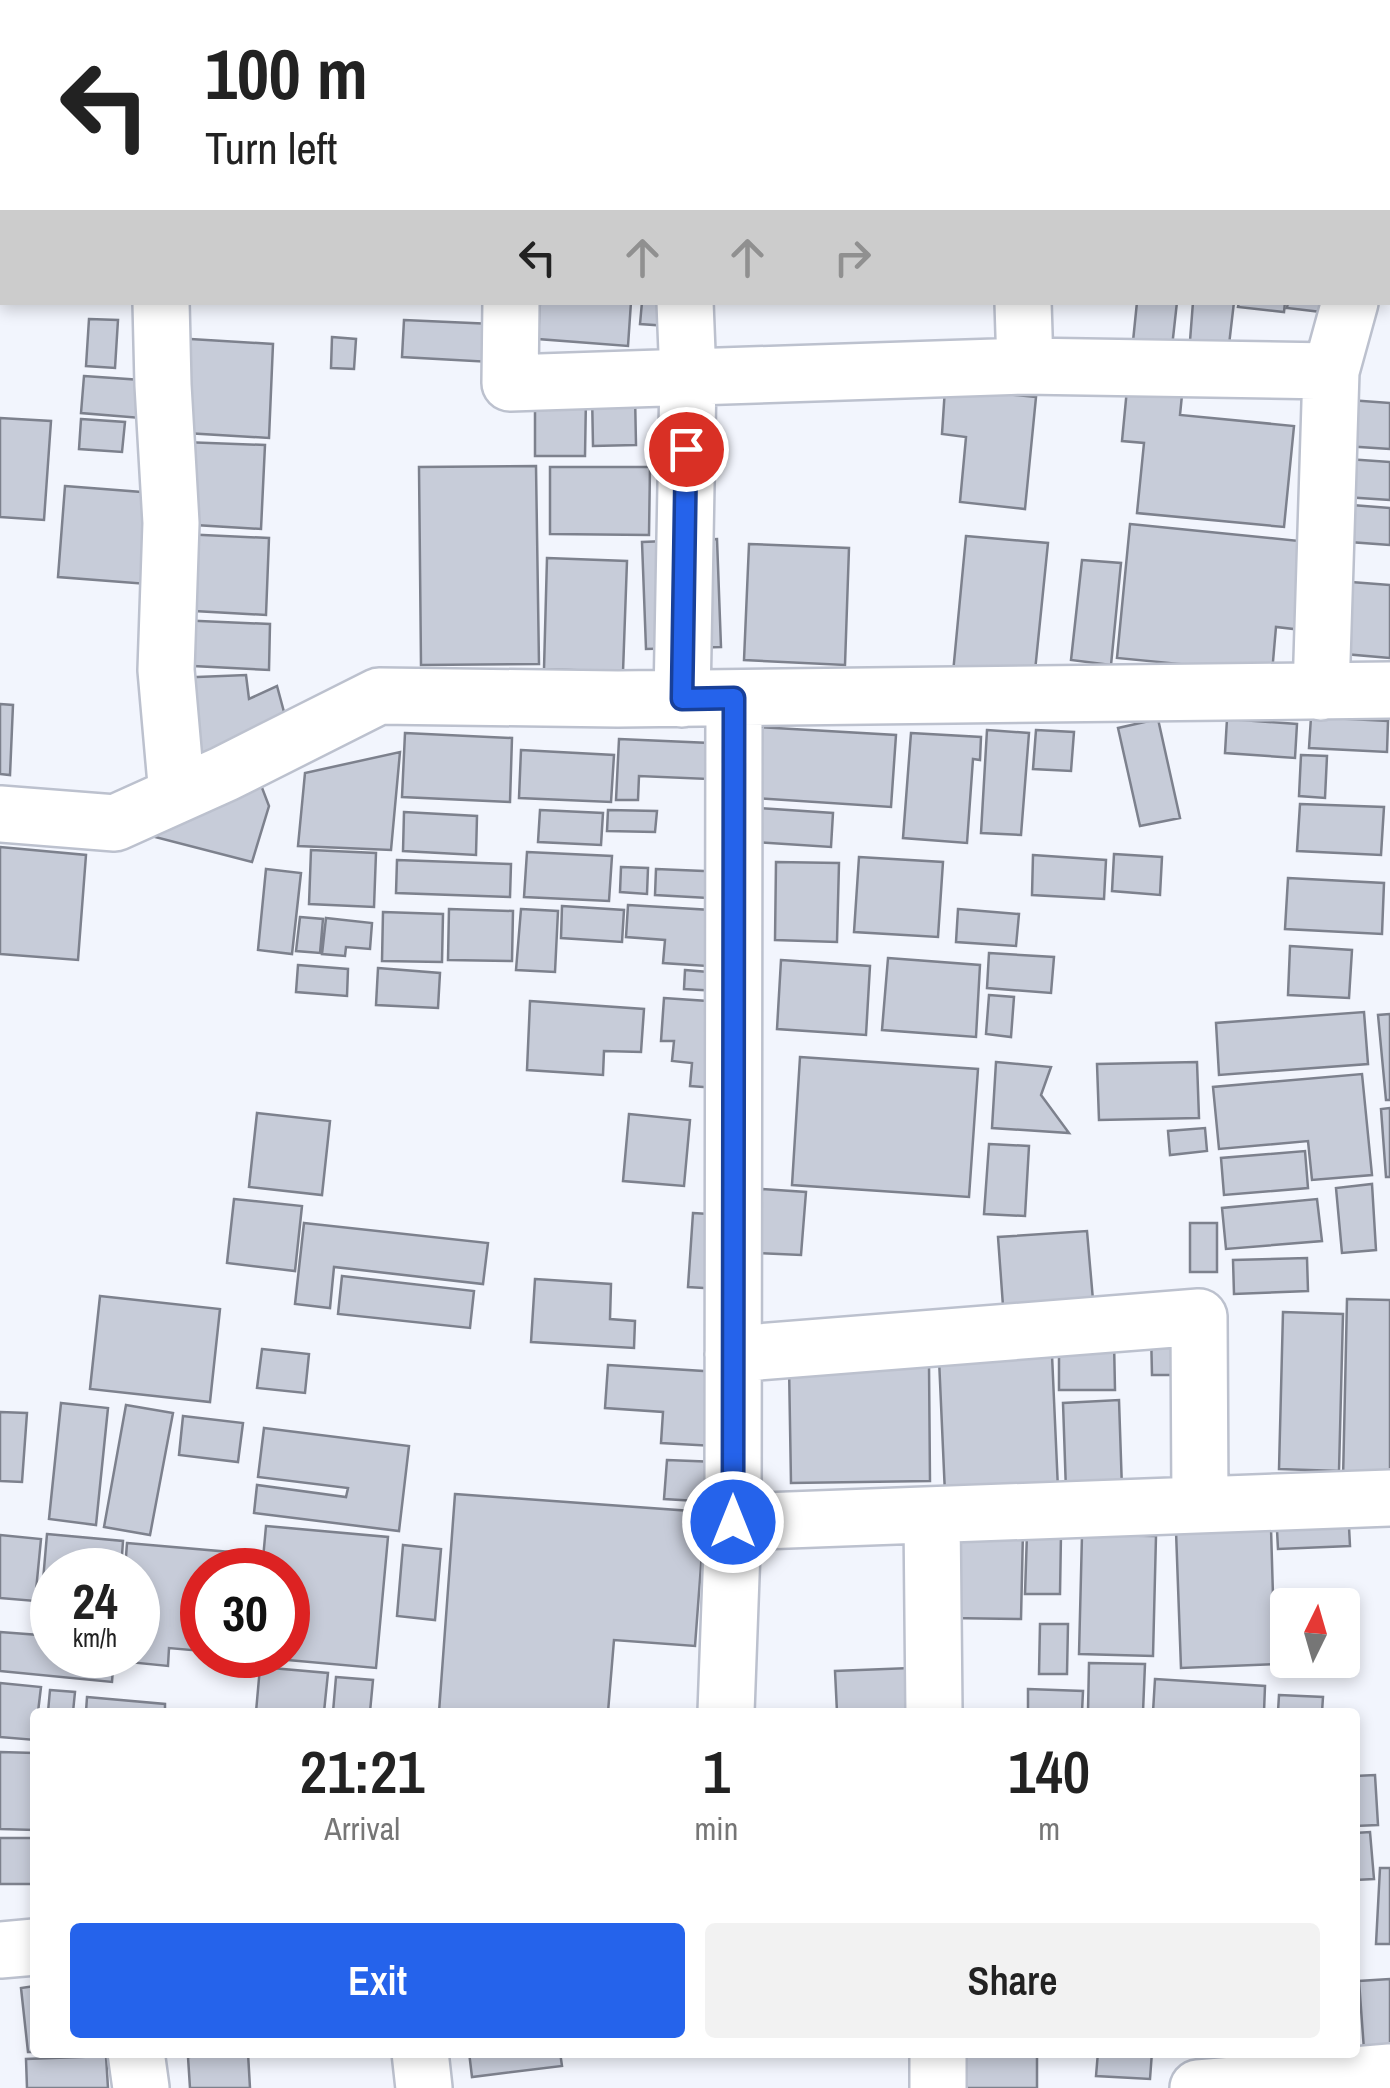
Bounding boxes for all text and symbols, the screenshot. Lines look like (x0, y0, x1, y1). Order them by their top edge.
text: 100 m (205, 27, 368, 121)
icon: left (40, 40, 170, 170)
text: Turn left (205, 117, 337, 178)
icon: left (510, 230, 565, 285)
icon: ahead (615, 230, 670, 285)
icon: ahead (720, 230, 775, 285)
icon: right (825, 230, 880, 285)
pin (644, 407, 729, 492)
icon: arrive (659, 422, 714, 477)
position arrow (681, 1470, 785, 1574)
speed limit sign: 30 (180, 1548, 310, 1678)
text: 24 (72, 1567, 118, 1635)
north arrow (1270, 1588, 1360, 1678)
map controls (1270, 1588, 1360, 1678)
text: km/h (73, 1621, 117, 1655)
text: 21:21 (300, 1731, 425, 1812)
text: 1 (703, 1731, 730, 1812)
text: 140 (1008, 1731, 1090, 1812)
text: Arrival (324, 1807, 400, 1850)
text: min (695, 1807, 738, 1850)
text: m (1038, 1807, 1060, 1850)
button: Exit (70, 1923, 685, 2038)
button: Share (705, 1923, 1320, 2038)

